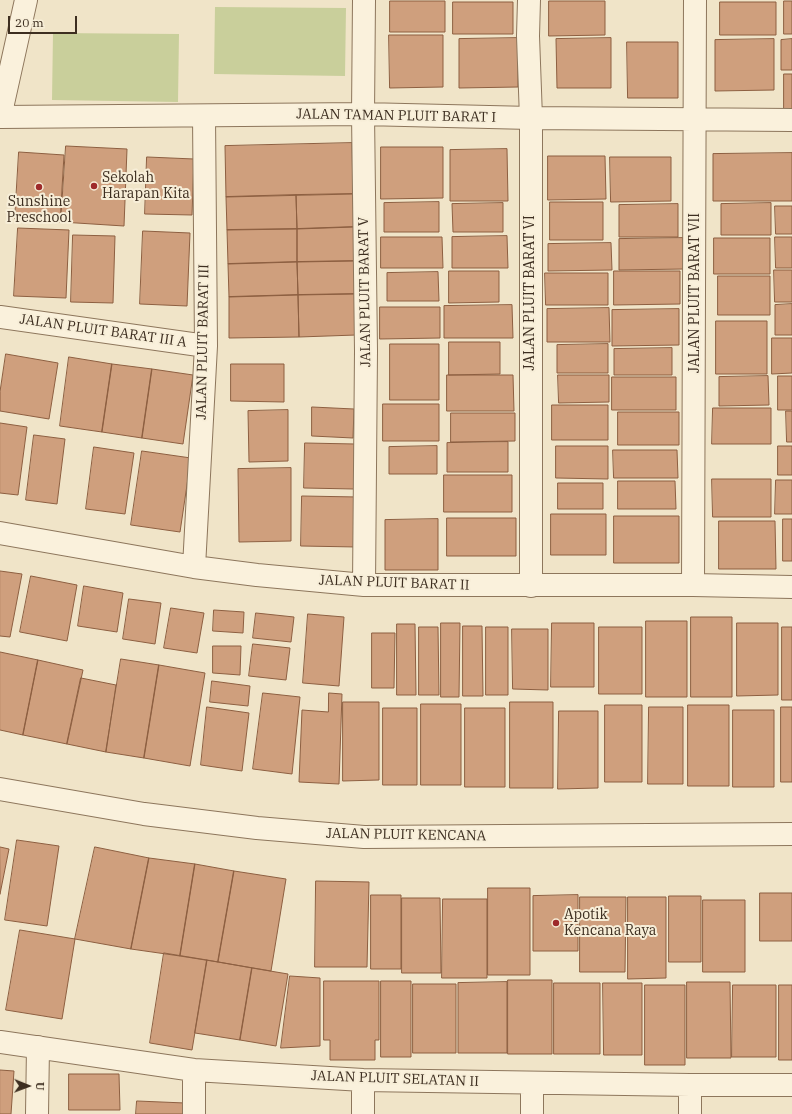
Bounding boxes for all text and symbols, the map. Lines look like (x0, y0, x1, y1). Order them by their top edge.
scale bar (10, 8, 79, 34)
text: 20 m (15, 15, 44, 30)
street label: JALAN TAMAN PLUIT BARAT I (296, 106, 496, 126)
place label: Sekolah Harapan Kita (102, 170, 190, 202)
marker: Sekolah Harapan Kita (89, 181, 99, 191)
marker: Sunshine Preschool (34, 182, 44, 192)
place label: Sunshine Preschool (6, 194, 72, 226)
street label: JALAN PLUIT BARAT VII (687, 213, 703, 373)
street label: JALAN PLUIT BARAT VI (522, 215, 538, 371)
street label: JALAN PLUIT BARAT V (355, 217, 375, 367)
street label: JALAN PLUIT BARAT III (193, 264, 213, 420)
street label: JALAN PLUIT BARAT III A (18, 311, 188, 351)
street label: JALAN PLUIT BARAT II (318, 572, 470, 594)
street label: JALAN PLUIT KENCANA (326, 825, 486, 845)
place label: Apotik Kencana Raya (564, 907, 657, 940)
marker: Apotik Kencana Raya (551, 918, 561, 928)
north arrow (8, 1066, 48, 1106)
street label: JALAN PLUIT SELATAN II (311, 1068, 479, 1090)
text: U (33, 1082, 47, 1091)

